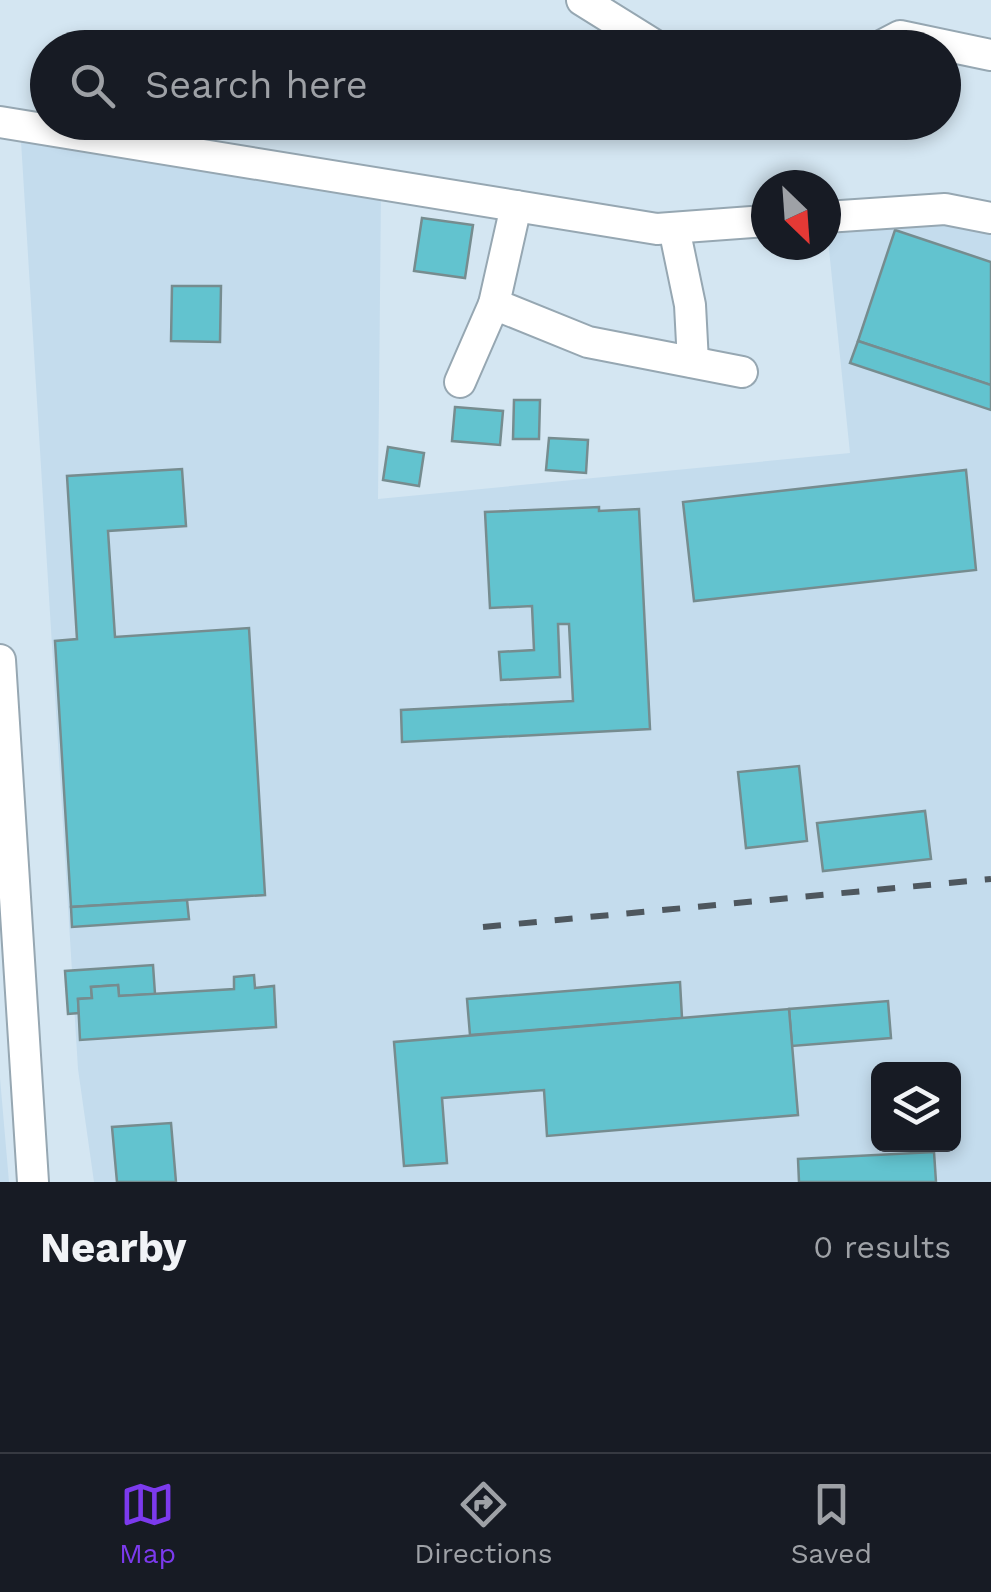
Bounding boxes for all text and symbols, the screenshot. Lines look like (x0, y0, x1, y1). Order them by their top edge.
search box (30, 30, 961, 140)
icon: search (65, 58, 120, 113)
text: Search here (145, 63, 368, 107)
north arrow (751, 170, 841, 260)
map controls (871, 1062, 961, 1152)
button: layers (871, 1062, 961, 1152)
text: Nearby (40, 1223, 187, 1272)
text: 0 results (813, 1228, 951, 1266)
tab: Map (119, 1477, 176, 1570)
tab: Directions (414, 1477, 553, 1570)
tab: Saved (791, 1477, 872, 1570)

